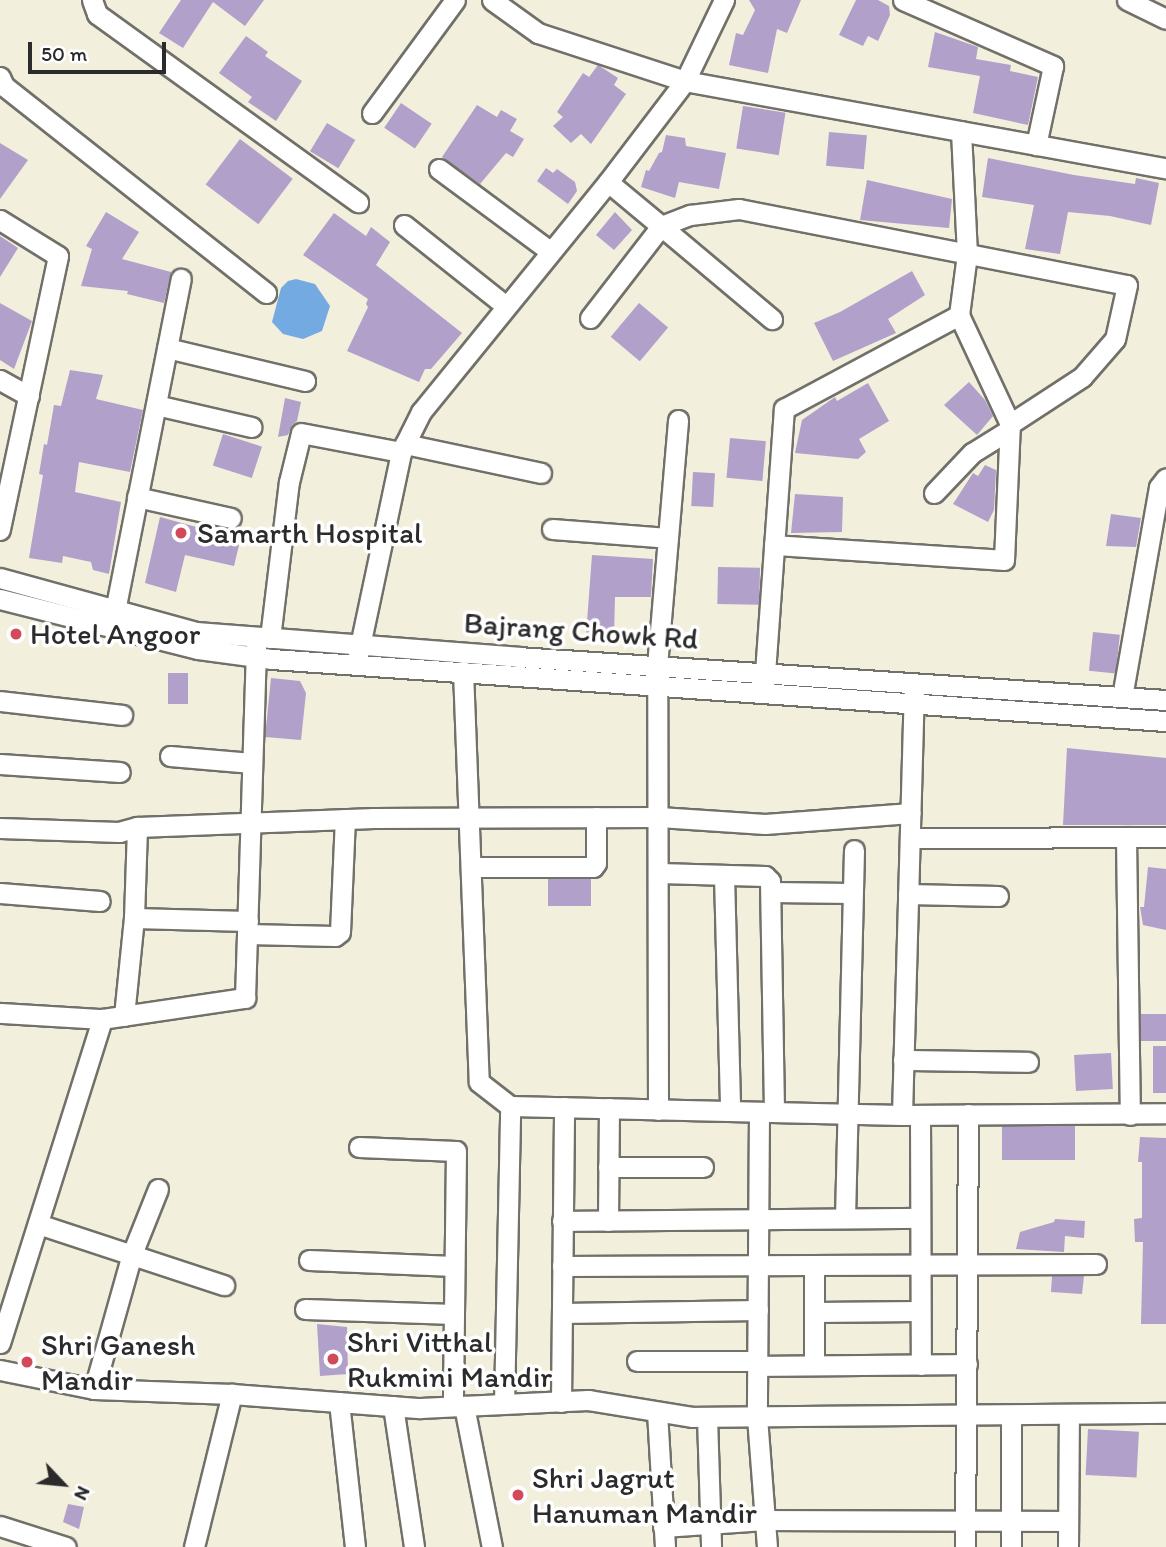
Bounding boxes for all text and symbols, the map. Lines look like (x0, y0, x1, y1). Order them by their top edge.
scale bar (32, 28, 170, 72)
text: 50 m (41, 41, 87, 66)
place label: Samarth Hospital (197, 515, 422, 551)
marker: Samarth Hospital (171, 523, 191, 543)
street label: Bajrang Chowk Rd (462, 605, 700, 657)
place label: Hotel Angoor (30, 616, 201, 652)
marker: Hotel Angoor (8, 626, 24, 642)
place label: Shri Vitthal Rukmini Mandir (347, 1324, 552, 1394)
place label: Shri Ganesh Mandir (41, 1327, 197, 1398)
marker: Shri Vitthal Rukmini Mandir (325, 1351, 341, 1367)
marker: Shri Ganesh Mandir (19, 1354, 35, 1370)
north arrow (28, 1449, 98, 1519)
place label: Shri Jagrut Hanuman Mandir (532, 1460, 757, 1530)
text: N (69, 1483, 95, 1504)
marker: Shri Jagrut Hanuman Mandir (510, 1487, 526, 1503)

